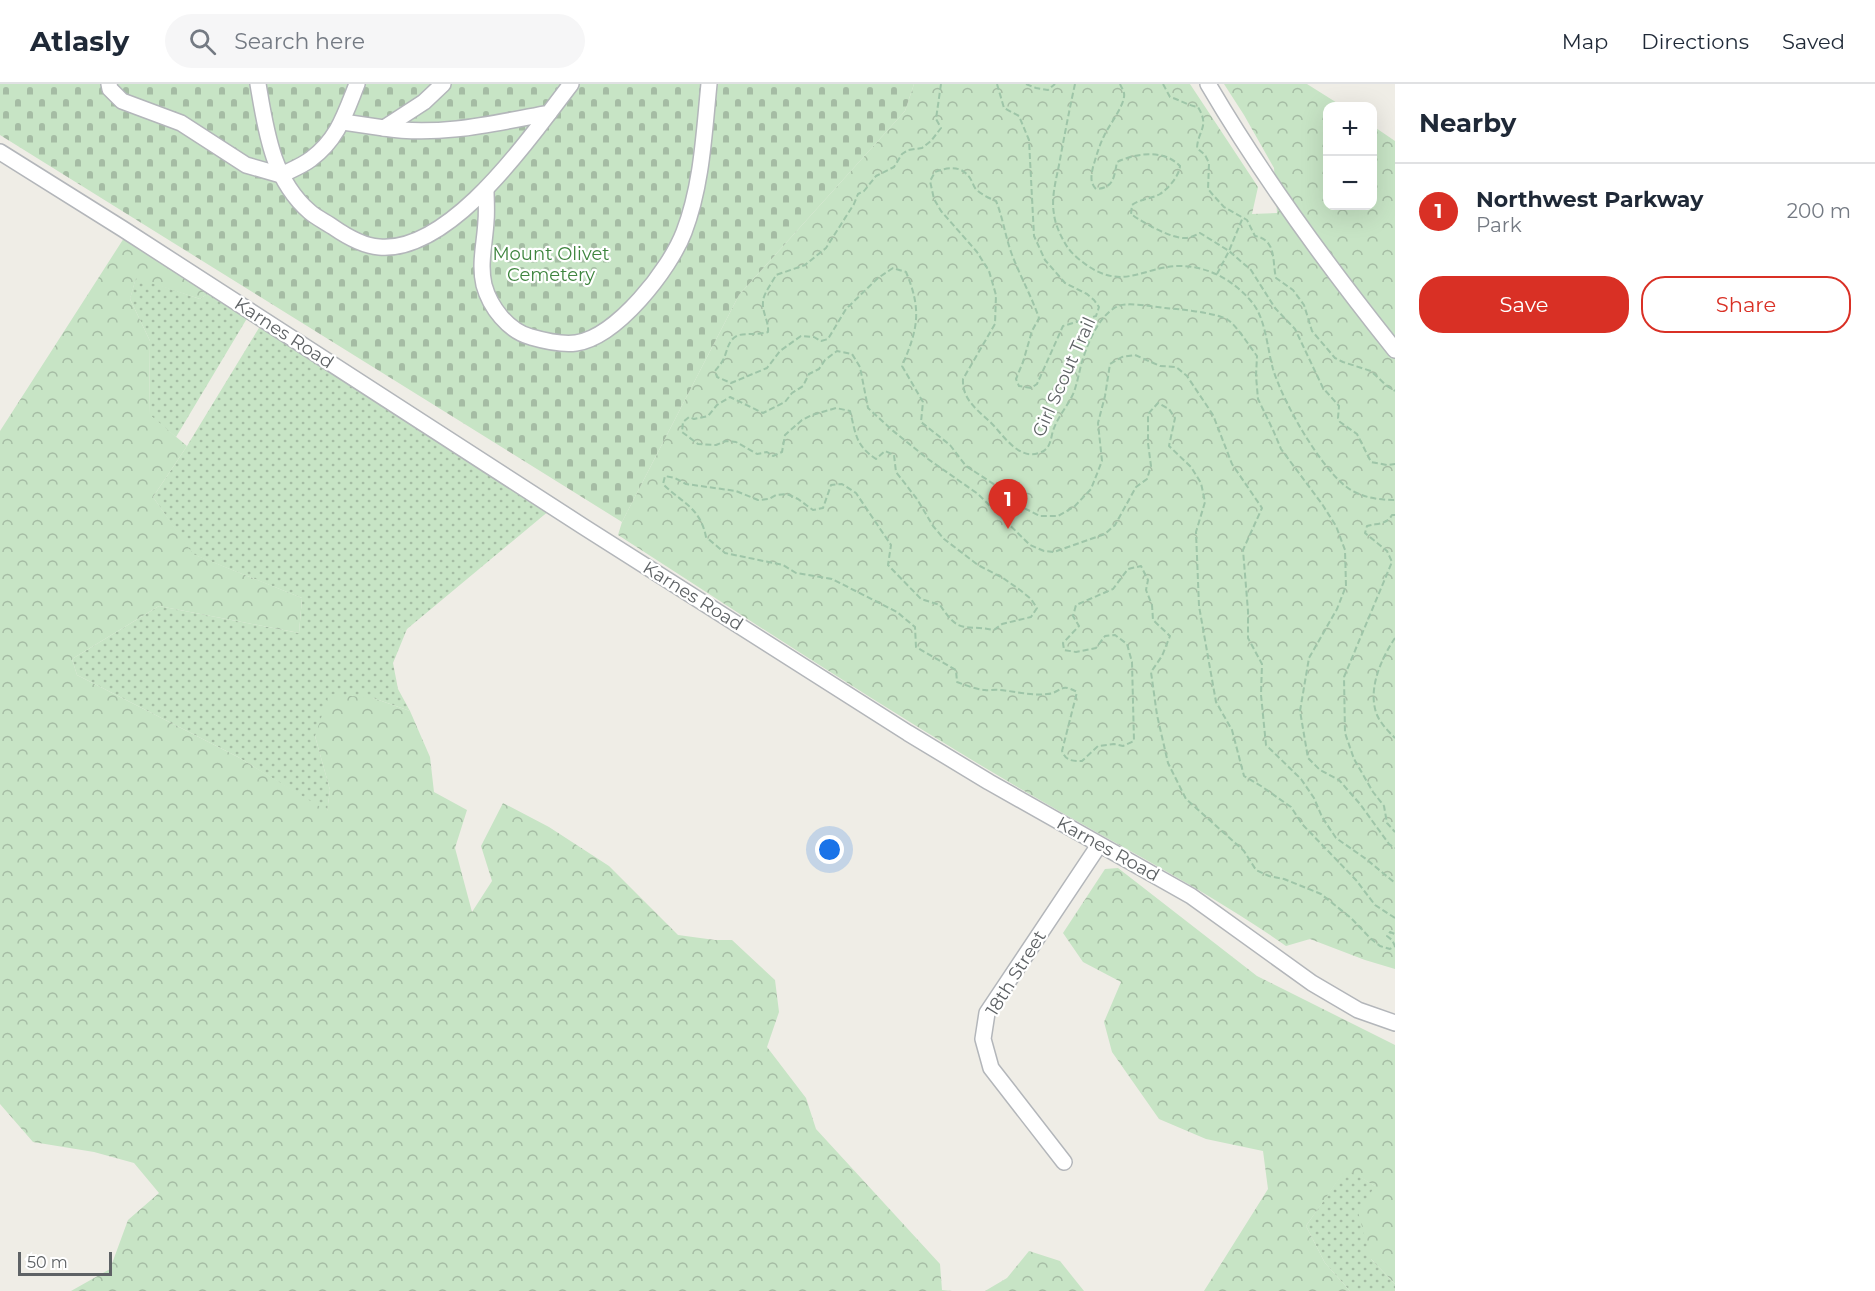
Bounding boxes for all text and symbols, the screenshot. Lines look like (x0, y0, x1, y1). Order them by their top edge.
search box (165, 14, 585, 68)
text: Atlasly (30, 24, 129, 58)
icon: search (186, 25, 219, 58)
text: Search here (234, 28, 365, 55)
text: Map (1562, 29, 1608, 54)
text: Directions (1641, 29, 1749, 54)
text: Saved (1782, 29, 1845, 54)
map controls (1323, 102, 1377, 210)
button: + (1323, 102, 1377, 156)
text: Nearby (1419, 107, 1516, 139)
button: − (1323, 156, 1377, 210)
text: Northwest Parkway (1476, 186, 1703, 213)
text: 1 (1435, 199, 1442, 223)
text: 200 m (1787, 199, 1851, 223)
text: Park (1476, 213, 1522, 237)
park label: Mount Olivet Cemetery (492, 243, 610, 286)
button: Save (1419, 276, 1629, 333)
button: Share (1641, 276, 1851, 333)
street label: Karnes Road (230, 293, 338, 373)
street label: Girl Scout Trail (1028, 314, 1100, 440)
pin: 1 (988, 480, 1028, 529)
street label: Karnes Road (639, 557, 747, 635)
street label: Karnes Road (1053, 812, 1163, 886)
your location (815, 835, 844, 864)
street label: 18th Street (981, 926, 1051, 1020)
scale bar (18, 1249, 112, 1276)
text: 50 m (27, 1253, 68, 1272)

